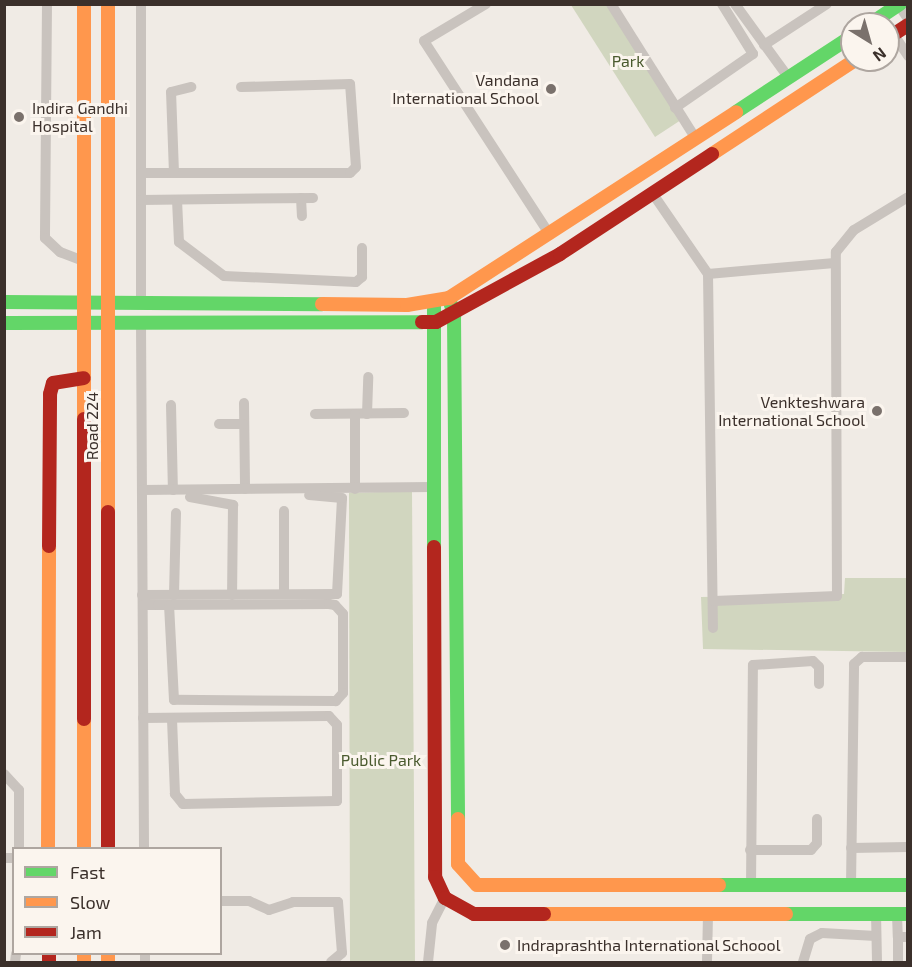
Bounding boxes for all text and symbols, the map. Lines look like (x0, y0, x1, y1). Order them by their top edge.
north arrow (840, 12, 900, 72)
text: N (870, 44, 890, 66)
park label: Park (612, 51, 644, 71)
place label: Vandana International School (392, 70, 539, 108)
marker: Vandana International School (544, 82, 558, 96)
place label: Indira Gandhi Hospital (32, 98, 128, 136)
marker: Indira Gandhi Hospital (10, 108, 28, 126)
street label: Road 224 (82, 392, 102, 460)
place label: Venkteshwara International School (718, 392, 865, 430)
marker: Venkteshwara International School (870, 404, 884, 418)
park label: Public Park (341, 750, 421, 770)
legend (12, 847, 222, 955)
text: Fast (70, 861, 105, 883)
text: Slow (70, 891, 110, 913)
text: Jam (70, 921, 102, 943)
place label: Indraprashtha International Schoool (517, 935, 781, 955)
marker: Indraprashtha International Schoool (498, 938, 512, 952)

